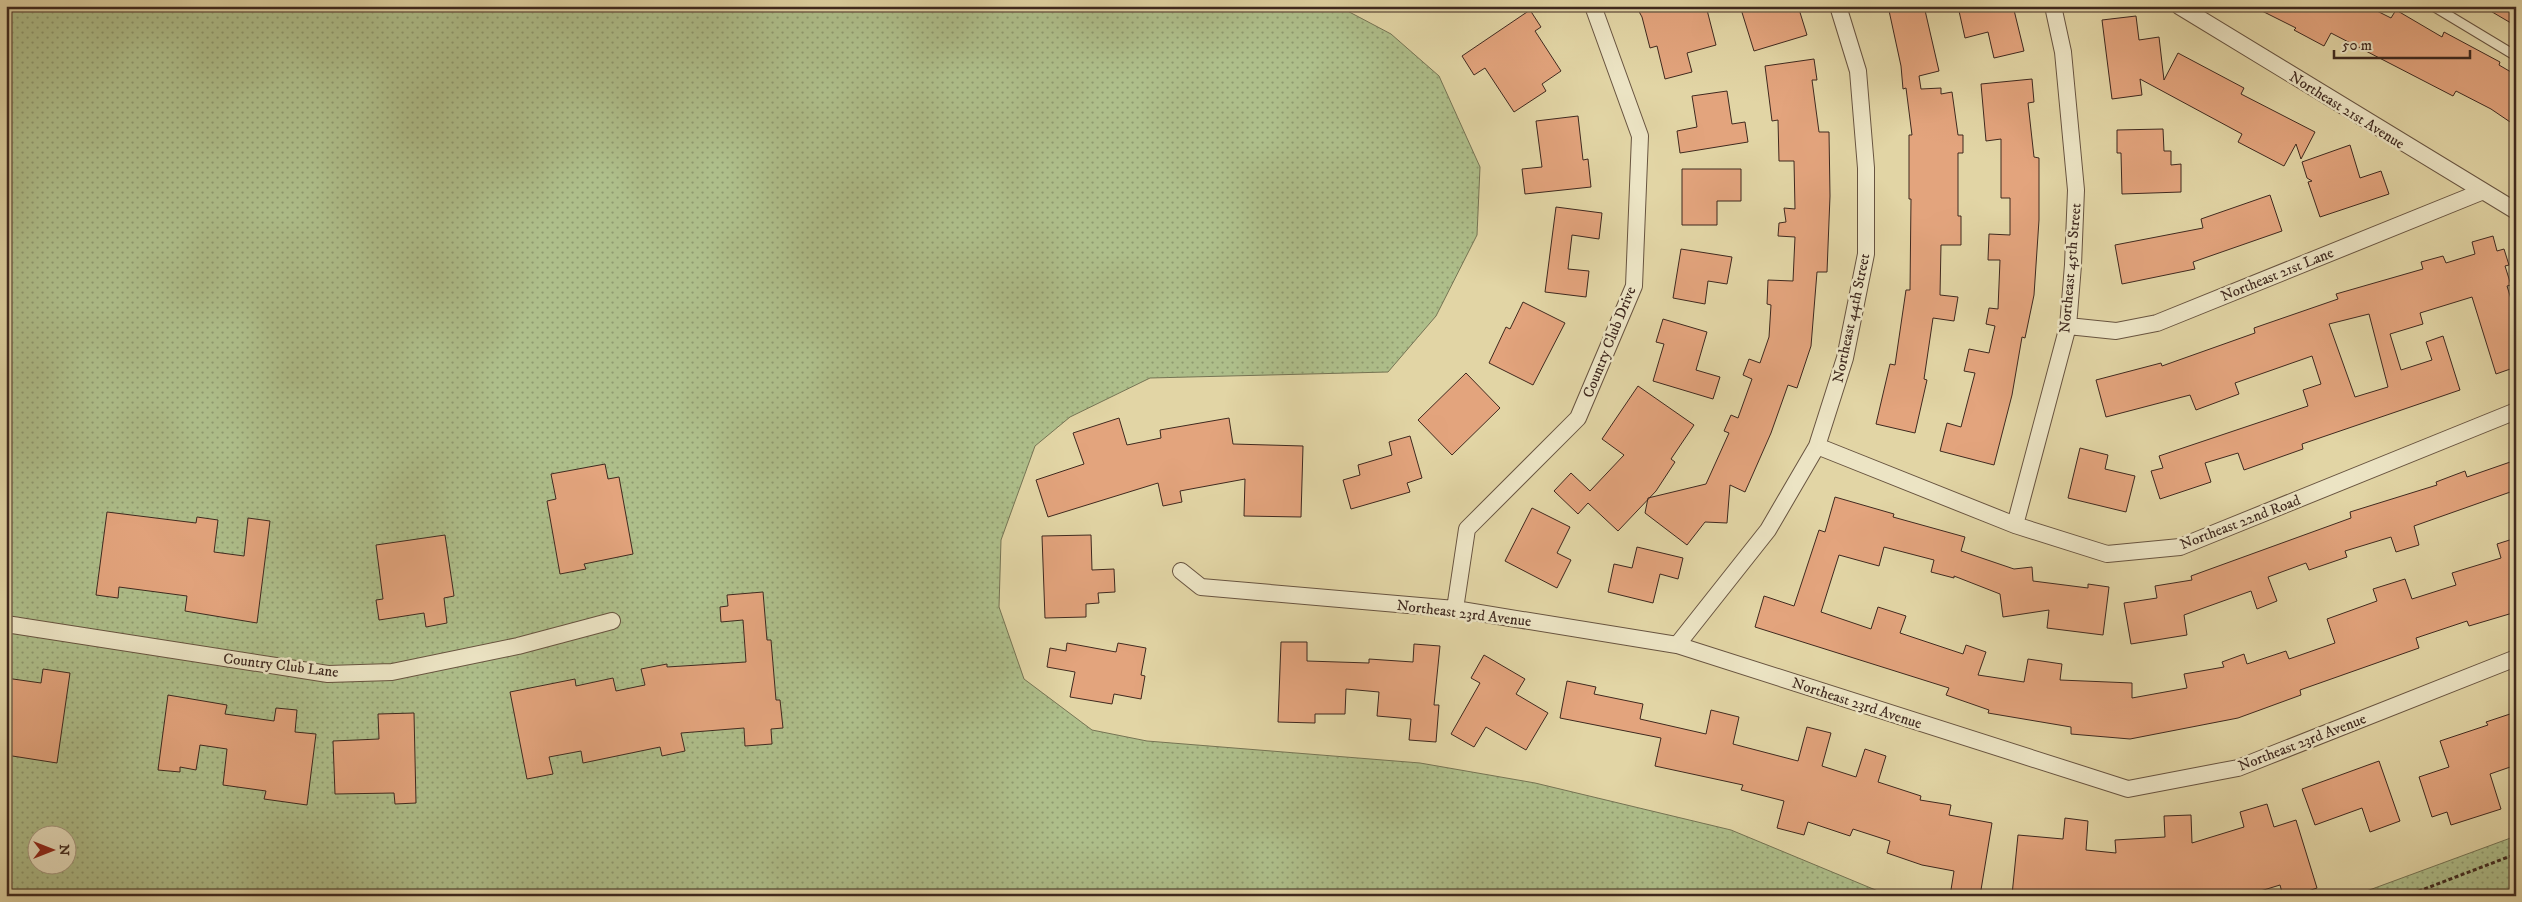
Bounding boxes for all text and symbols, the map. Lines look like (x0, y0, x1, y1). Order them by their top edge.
scale bar (2334, 28, 2471, 60)
text: 50 m (2342, 36, 2372, 55)
street label: Northeast 21st Avenue (2286, 67, 2408, 154)
street label: Northeast 45th Street (2055, 202, 2086, 334)
street label: Northeast 21st Lane (2218, 243, 2336, 306)
street label: Northeast 44th Street (1829, 252, 1875, 384)
street label: Country Club Drive (1578, 284, 1640, 401)
street label: Northeast 22nd Road (2177, 491, 2304, 554)
street label: Northeast 23rd Avenue (1396, 596, 1532, 631)
street label: Country Club Lane (222, 649, 340, 682)
street label: Northeast 23rd Avenue (1789, 674, 1924, 733)
street label: Northeast 23rd Avenue (2236, 709, 2369, 776)
north arrow (28, 824, 78, 874)
text: N (55, 844, 73, 856)

